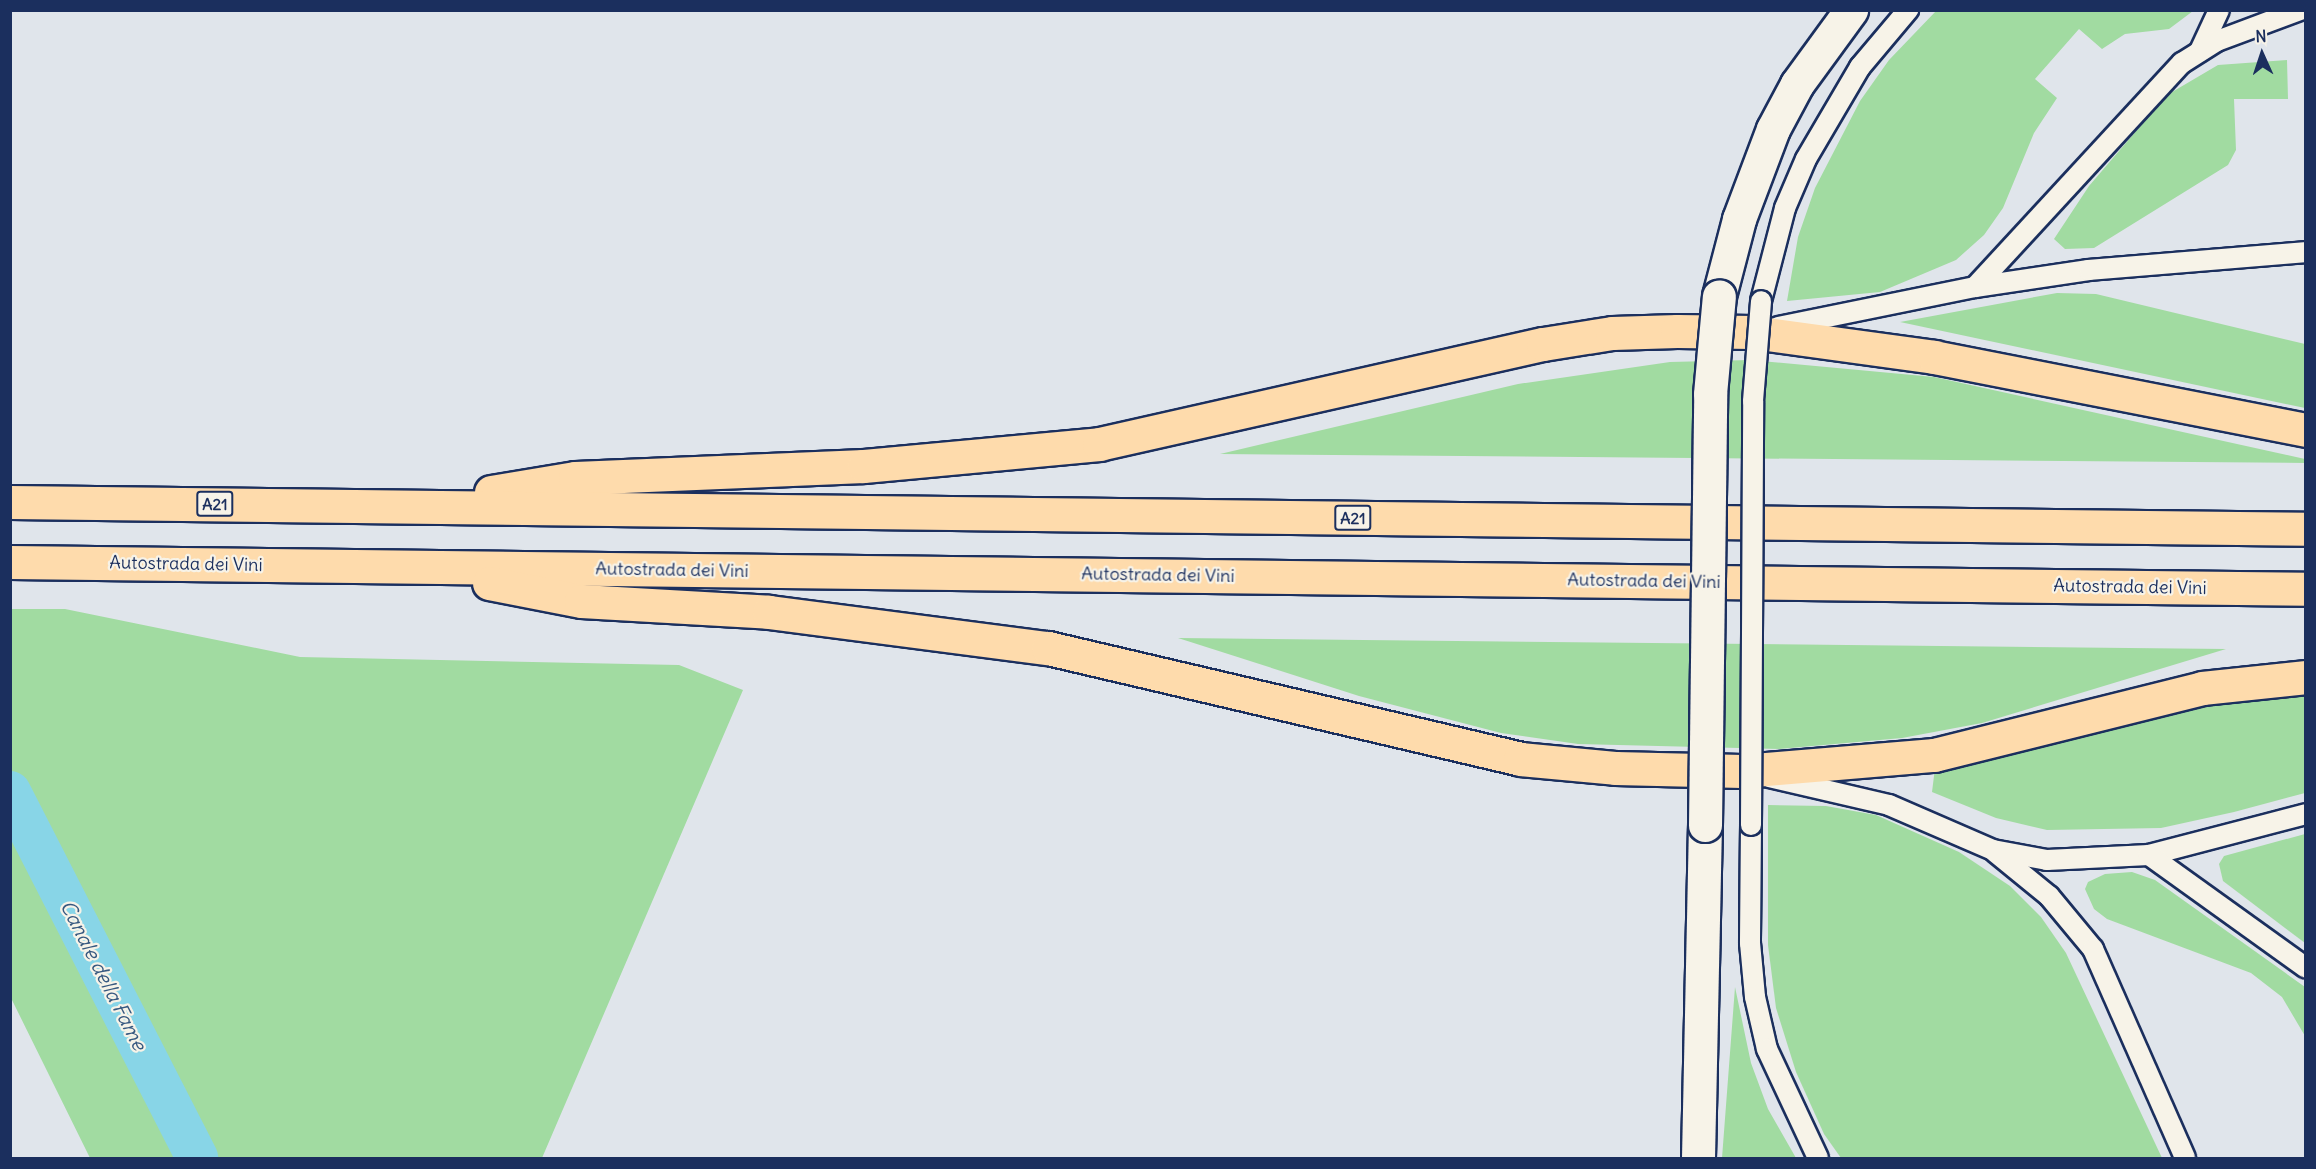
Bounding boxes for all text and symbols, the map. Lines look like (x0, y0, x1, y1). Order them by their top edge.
north arrow (2232, 24, 2292, 84)
text: N (2255, 26, 2267, 46)
road number: A21 (196, 491, 234, 517)
road number: A21 (1334, 505, 1372, 531)
street label: Autostrada dei Vini (109, 552, 263, 576)
street label: Autostrada dei Vini (595, 558, 749, 582)
street label: Autostrada dei Vini (1081, 563, 1235, 587)
street label: Autostrada dei Vini (1567, 569, 1721, 593)
street label: Autostrada dei Vini (2053, 575, 2207, 599)
water label: Canale della Fame (56, 896, 152, 1054)

